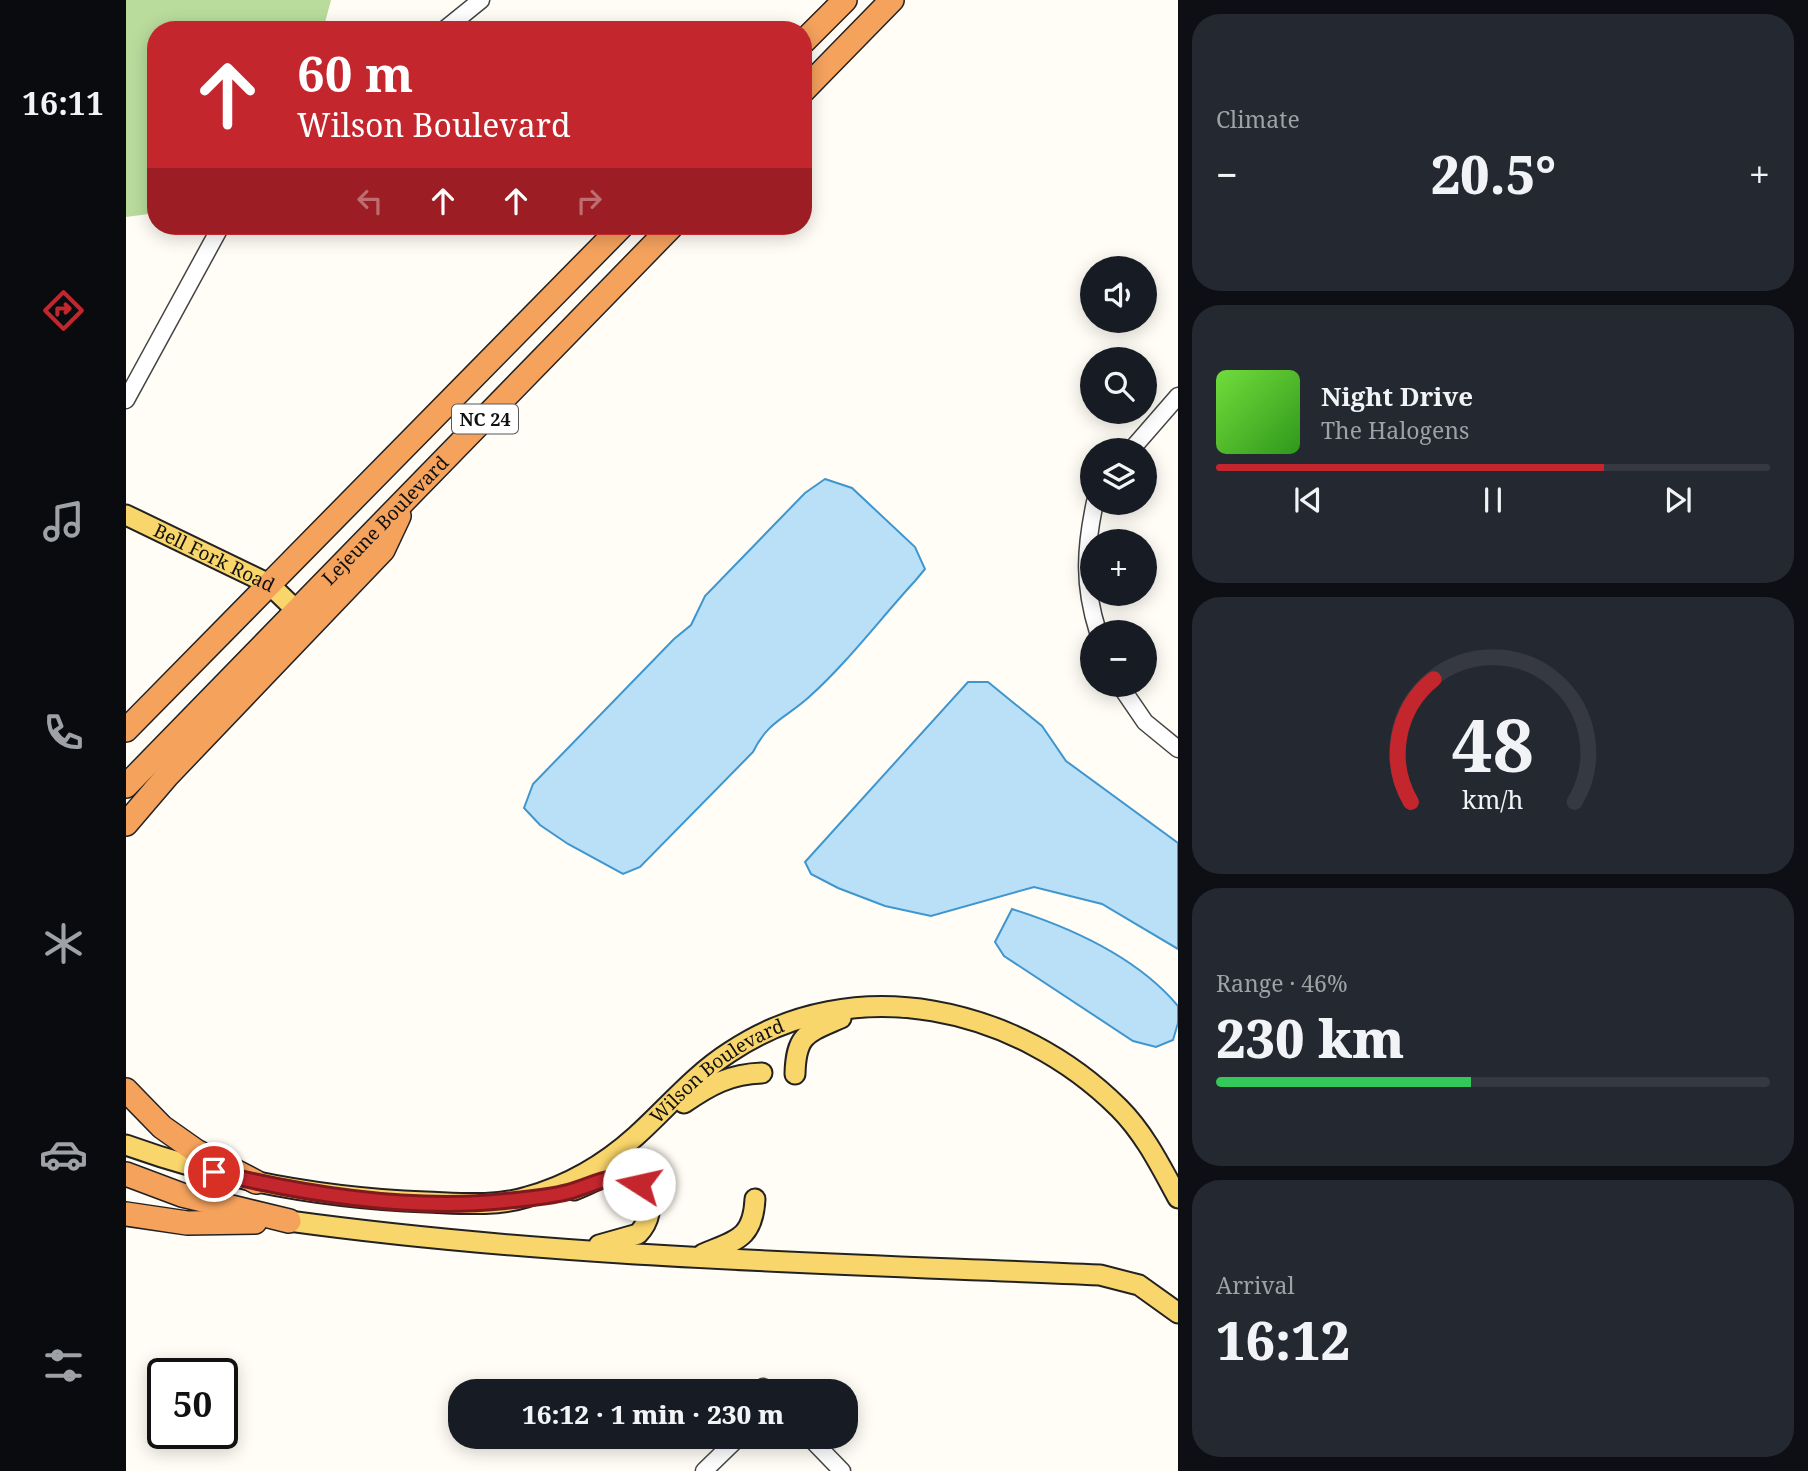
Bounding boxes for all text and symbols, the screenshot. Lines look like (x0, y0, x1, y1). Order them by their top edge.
text: 60 m (297, 40, 413, 106)
icon: ahead (182, 49, 273, 140)
text: 16:11 (22, 81, 104, 124)
text: Wilson Boulevard (297, 103, 571, 146)
text: Climate (1216, 103, 1300, 135)
text: 20.5° (1431, 138, 1556, 209)
text: − (1216, 148, 1238, 200)
text: + (1749, 148, 1770, 200)
icon: left (351, 182, 389, 220)
icon: ahead (424, 182, 462, 220)
icon: ahead (497, 182, 535, 220)
icon: right (570, 182, 608, 220)
map controls (1080, 256, 1157, 697)
button: sound (1080, 256, 1157, 333)
icon: directions (39, 286, 88, 335)
button: search (1080, 347, 1157, 424)
text: Night Drive (1321, 378, 1473, 414)
road number: NC 24 (452, 404, 518, 433)
text: The Halogens (1321, 414, 1469, 446)
button: layers (1080, 438, 1157, 515)
street label: Lejeune Boulevard (316, 450, 454, 591)
icon: previous (1289, 481, 1327, 519)
icon: pause (1474, 481, 1512, 519)
icon: next (1659, 481, 1697, 519)
icon: music (39, 497, 88, 546)
street label: Bell Fork Road (149, 517, 279, 598)
button: + (1080, 529, 1157, 606)
button: − (1080, 620, 1157, 697)
text: 48 (1452, 694, 1534, 793)
icon: phone (39, 708, 88, 757)
text: km/h (1462, 781, 1524, 815)
icon: climate (39, 919, 88, 968)
text: Range · 46% (1216, 967, 1348, 999)
text: 230 km (1216, 1002, 1404, 1073)
street label: Wilson Boulevard (644, 1012, 788, 1129)
icon: car (39, 1130, 88, 1179)
pin (184, 1142, 244, 1202)
position arrow (602, 1147, 676, 1221)
icon: arrive (195, 1153, 233, 1191)
text: Arrival (1216, 1269, 1295, 1301)
text: 16:12 (1216, 1304, 1350, 1375)
icon: filters (39, 1341, 88, 1390)
speed limit sign: 50 (147, 1358, 238, 1449)
text: 16:12 · 1 min · 230 m (522, 1396, 784, 1432)

